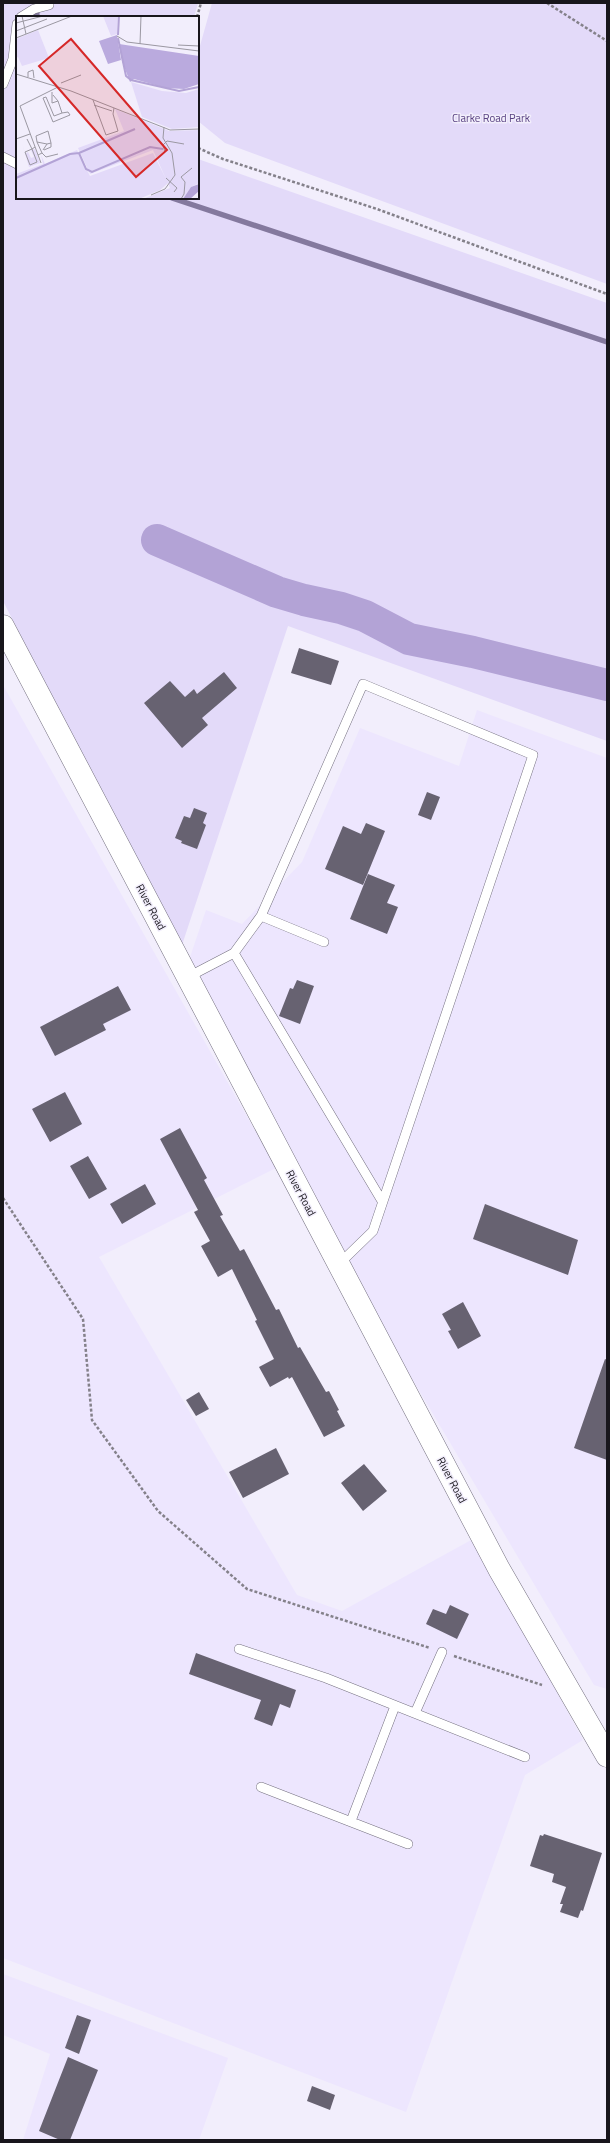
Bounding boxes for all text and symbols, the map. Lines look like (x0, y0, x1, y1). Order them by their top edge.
inset map (16, 16, 199, 199)
park label: Clarke Road Park (452, 110, 531, 126)
street label: River Road (132, 881, 170, 933)
street label: River Road (282, 1167, 320, 1219)
street label: River Road (433, 1454, 471, 1506)

